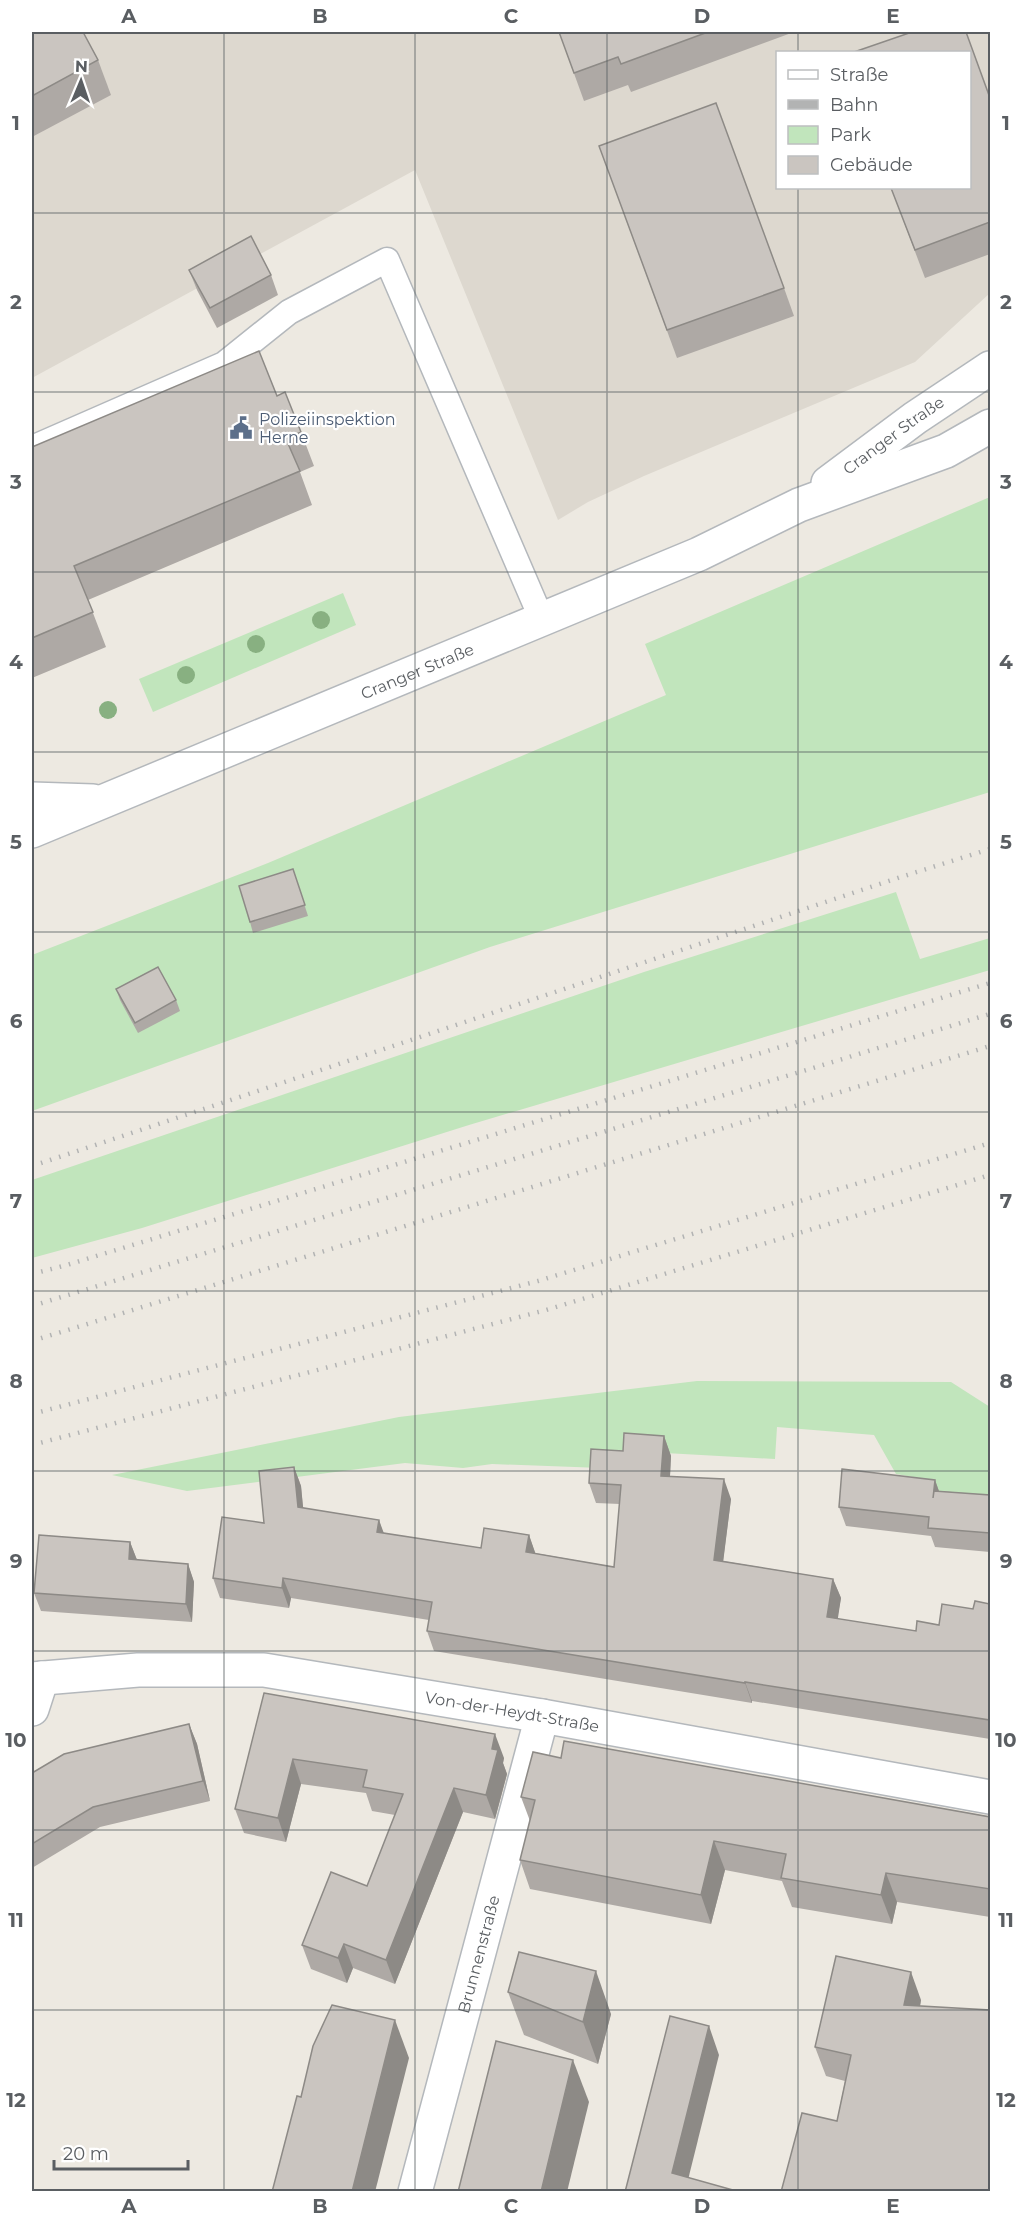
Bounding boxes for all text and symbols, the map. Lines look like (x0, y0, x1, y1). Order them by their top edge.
text: A (120, 4, 137, 28)
text: B (312, 4, 328, 28)
text: C (504, 4, 519, 28)
text: D (694, 4, 710, 28)
text: E (886, 4, 900, 28)
north arrow (51, 51, 111, 111)
legend (776, 51, 971, 189)
text: N (75, 57, 88, 76)
text: Straße (830, 64, 889, 86)
text: Bahn (830, 94, 879, 116)
text: 1 (12, 111, 20, 135)
text: 1 (1002, 111, 1010, 135)
text: Park (830, 124, 871, 146)
text: Gebäude (830, 154, 913, 176)
text: 2 (10, 290, 22, 314)
text: 2 (1000, 290, 1012, 314)
street label: Cranger Straße (839, 392, 947, 478)
place label: Polizeiinspektion Herne (259, 410, 396, 447)
public building icon: Polizeiinspektion Herne (228, 415, 254, 441)
text: 3 (9, 470, 22, 494)
text: 3 (999, 470, 1012, 494)
street label: Cranger Straße (358, 639, 476, 703)
text: 4 (9, 650, 23, 674)
text: 4 (999, 650, 1013, 674)
text: 5 (10, 830, 22, 854)
text: 5 (1000, 830, 1012, 854)
text: 6 (10, 1009, 23, 1033)
text: 6 (1000, 1009, 1013, 1033)
text: 7 (10, 1189, 22, 1213)
text: 7 (1000, 1189, 1012, 1213)
text: 8 (9, 1369, 23, 1393)
text: 8 (999, 1369, 1013, 1393)
text: 9 (10, 1549, 22, 1573)
text: 9 (1000, 1549, 1012, 1573)
street label: Von-der-Heydt-Straße (424, 1687, 601, 1736)
text: 10 (5, 1728, 27, 1752)
text: 10 (995, 1728, 1017, 1752)
street label: Brunnenstraße (454, 1893, 503, 2015)
text: 11 (8, 1908, 24, 1932)
text: 11 (998, 1908, 1014, 1932)
text: 12 (6, 2088, 26, 2112)
text: 12 (996, 2088, 1016, 2112)
scale bar (54, 2133, 188, 2171)
text: 20 m (63, 2143, 109, 2165)
text: A (120, 2194, 137, 2218)
text: B (312, 2194, 328, 2218)
text: C (504, 2194, 519, 2218)
text: D (694, 2194, 710, 2218)
text: E (886, 2194, 900, 2218)

